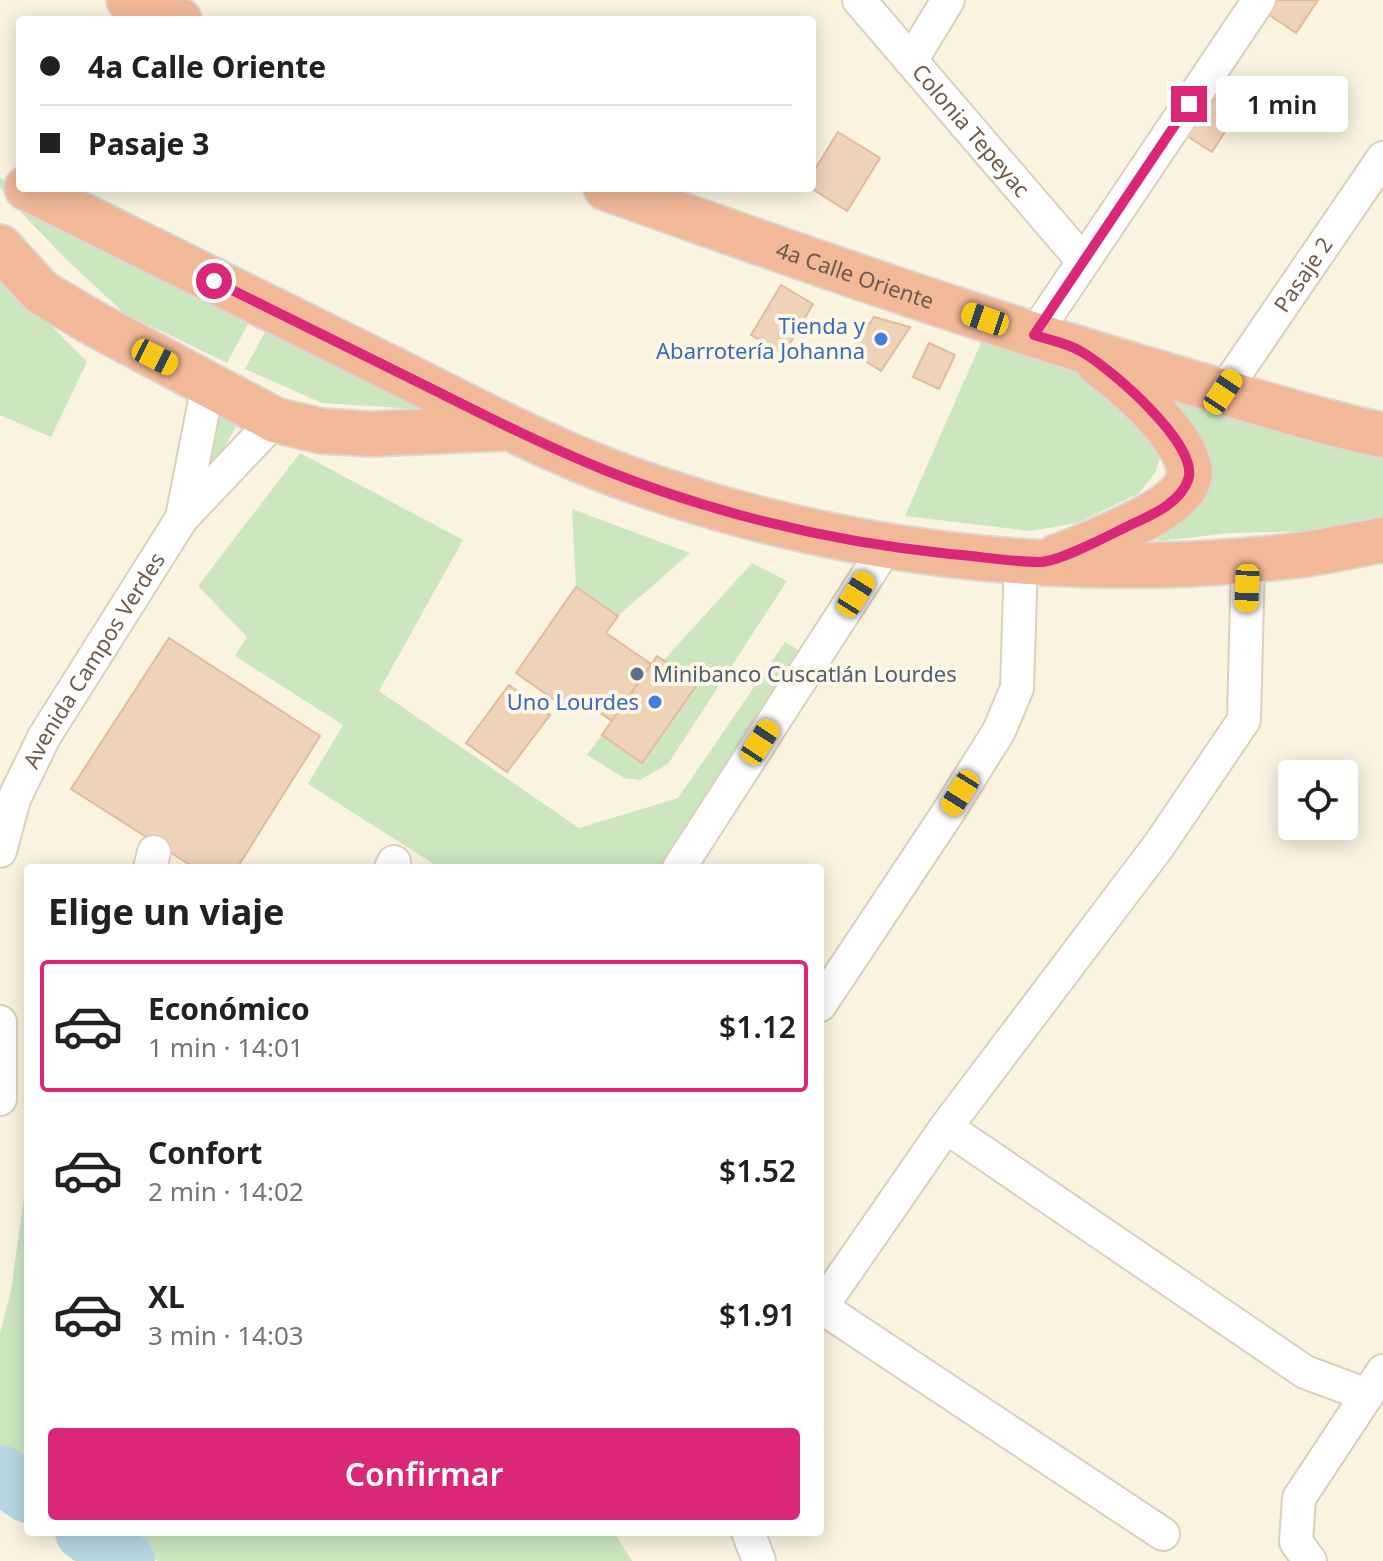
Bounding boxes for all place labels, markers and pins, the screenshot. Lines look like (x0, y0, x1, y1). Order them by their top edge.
place label: Tienda y Abarrotería Johanna (656, 310, 866, 365)
marker: Tienda y Abarrotería Johanna (872, 330, 890, 348)
place label: Minibanco Cuscatlán Lourdes (653, 658, 957, 688)
marker: Minibanco Cuscatlán Lourdes (628, 665, 646, 683)
place label: Uno Lourdes (507, 686, 639, 716)
marker: Uno Lourdes (646, 693, 664, 711)

